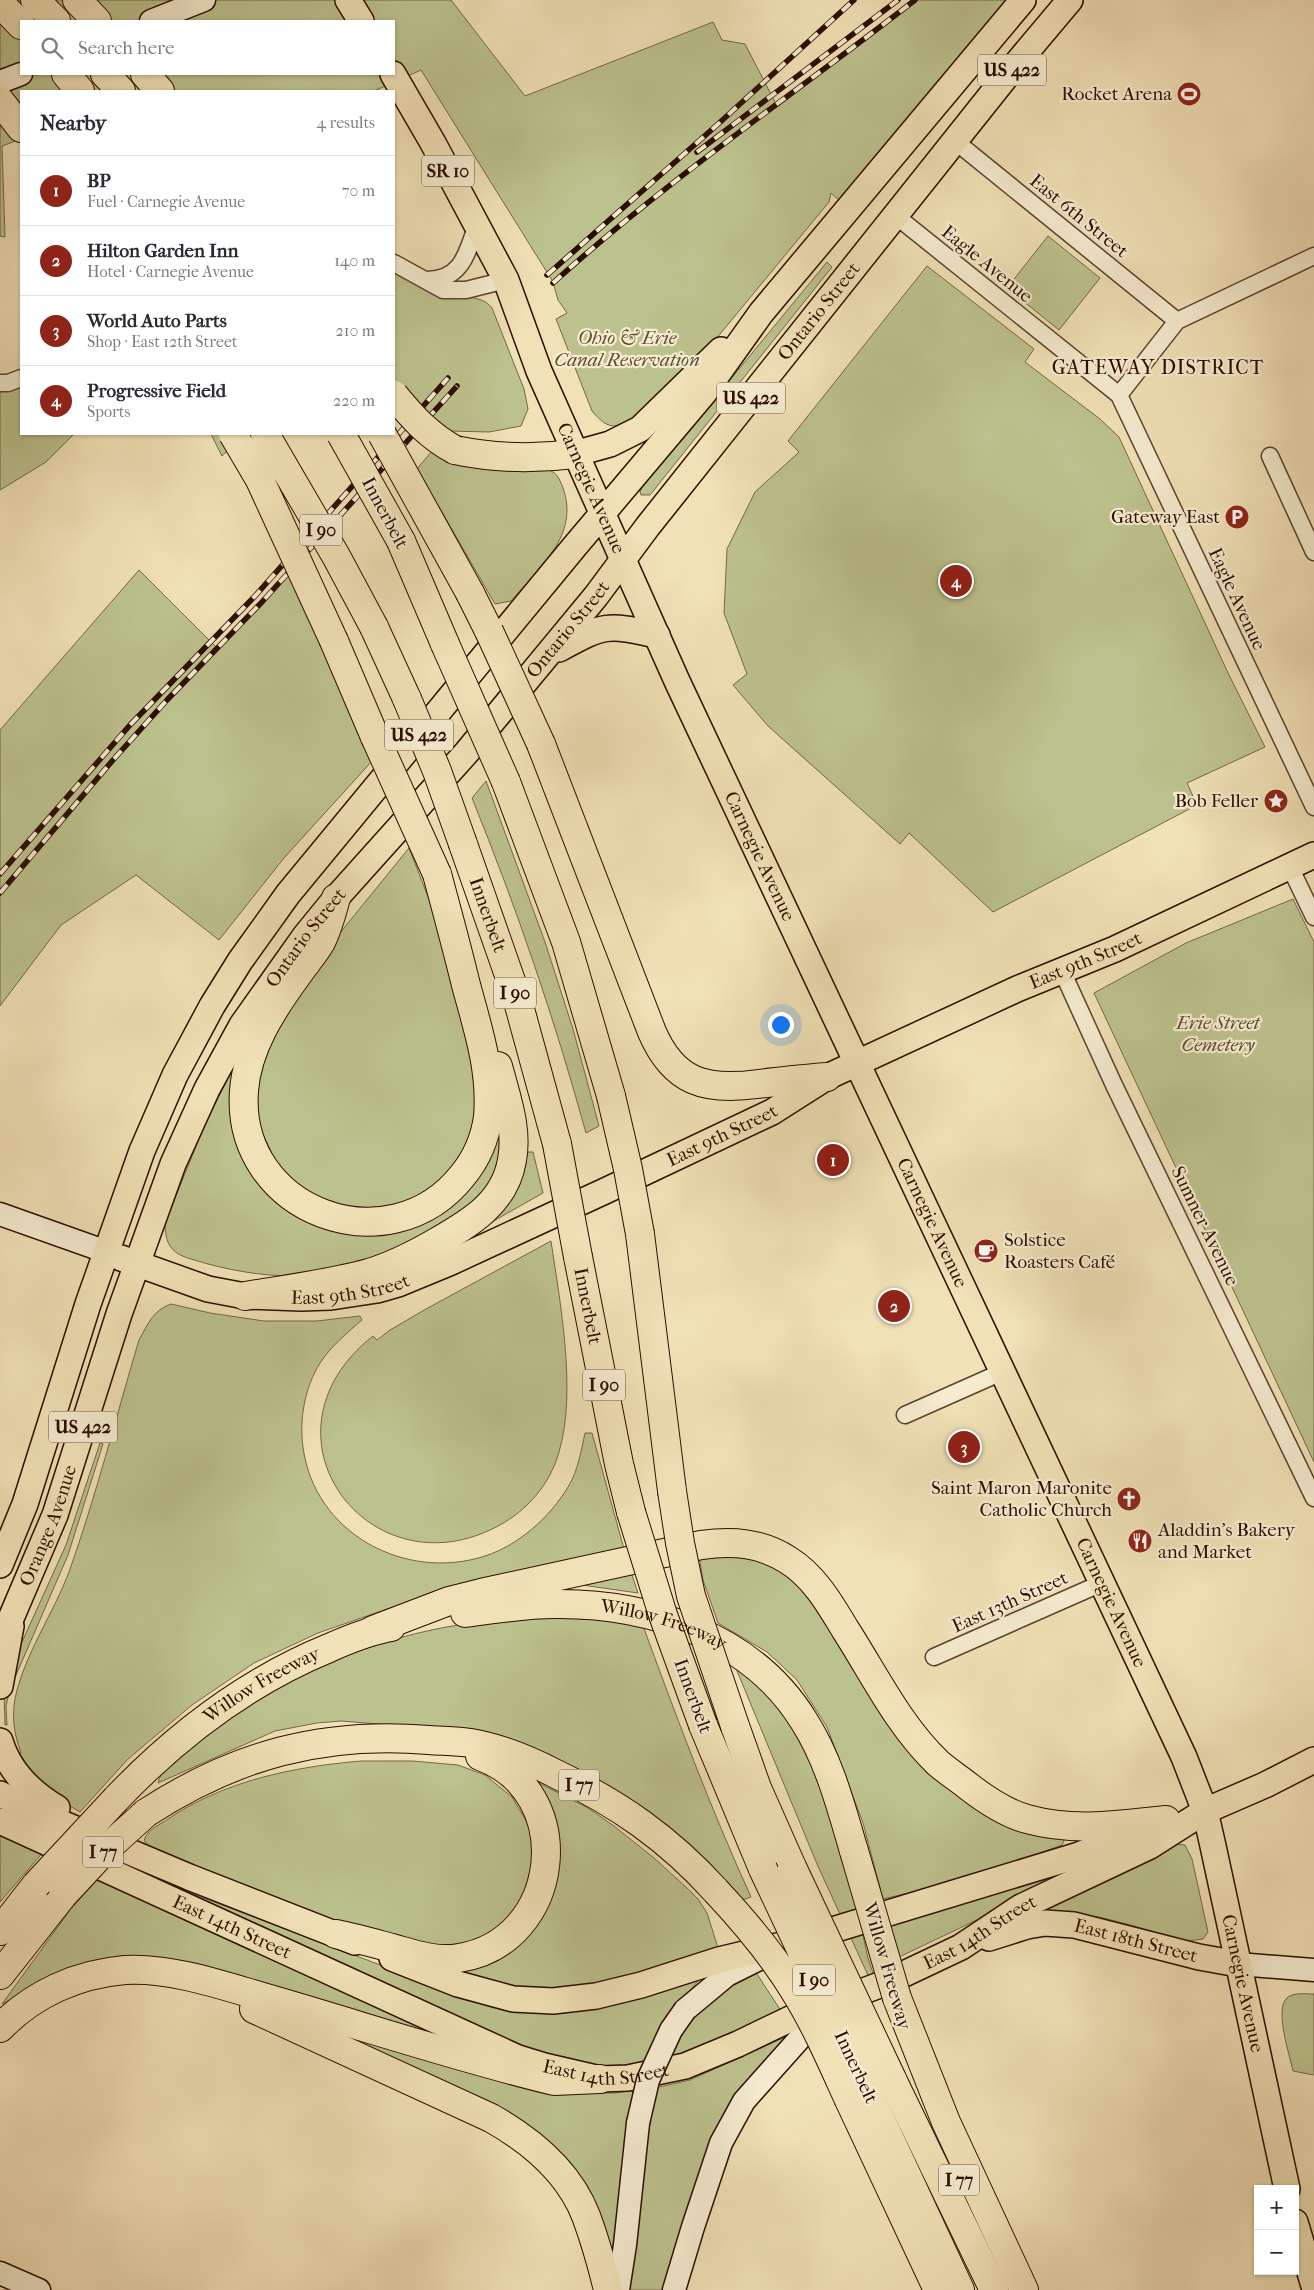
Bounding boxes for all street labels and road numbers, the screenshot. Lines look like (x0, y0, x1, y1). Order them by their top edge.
road number: US 422 (978, 54, 1046, 86)
road number: SR 10 (422, 156, 474, 187)
street label: East 6th Street (1025, 170, 1133, 263)
street label: Eagle Avenue (937, 221, 1037, 307)
street label: Ontario Street (773, 258, 865, 365)
road number: US 422 (717, 382, 785, 413)
street label: Carnegie Avenue (552, 419, 630, 557)
street label: Innerbelt (357, 473, 413, 553)
road number: I 90 (300, 514, 342, 546)
street label: Eagle Avenue (1204, 544, 1270, 654)
street label: Ontario Street (522, 576, 614, 682)
road number: US 422 (385, 720, 453, 750)
street label: Carnegie Avenue (720, 788, 800, 925)
street label: Innerbelt (465, 874, 511, 955)
street label: Ontario Street (261, 883, 351, 992)
street label: East 9th Street (1026, 927, 1146, 994)
road number: I 90 (494, 978, 536, 1008)
street label: East 9th Street (663, 1100, 782, 1171)
street label: Carnegie Avenue (892, 1154, 972, 1291)
street label: Sumner Avenue (1167, 1163, 1243, 1289)
street label: Innerbelt (569, 1266, 606, 1347)
street label: East 9th Street (291, 1269, 413, 1309)
road number: I 90 (583, 1370, 625, 1400)
road number: US 422 (49, 1411, 117, 1442)
street label: Orange Avenue (15, 1462, 81, 1589)
street label: Carnegie Avenue (1071, 1534, 1151, 1671)
street label: East 13th Street (949, 1567, 1072, 1637)
street label: Willow Freeway (598, 1595, 731, 1655)
street label: Willow Freeway (198, 1642, 324, 1728)
street label: Innerbelt (669, 1656, 717, 1737)
road number: I 77 (559, 1770, 599, 1800)
road number: I 77 (83, 1836, 123, 1868)
street label: East 14th Street (169, 1890, 295, 1964)
street label: East 14th Street (920, 1890, 1040, 1974)
street label: Willow Freeway (858, 1899, 916, 2033)
street label: Carnegie Avenue (1217, 1912, 1268, 2054)
street label: East 18th Street (1072, 1915, 1200, 1967)
road number: I 90 (793, 1964, 835, 1996)
street label: Innerbelt (830, 2027, 883, 2107)
street label: East 14th Street (541, 2055, 671, 2090)
road number: I 77 (939, 2164, 979, 2196)

